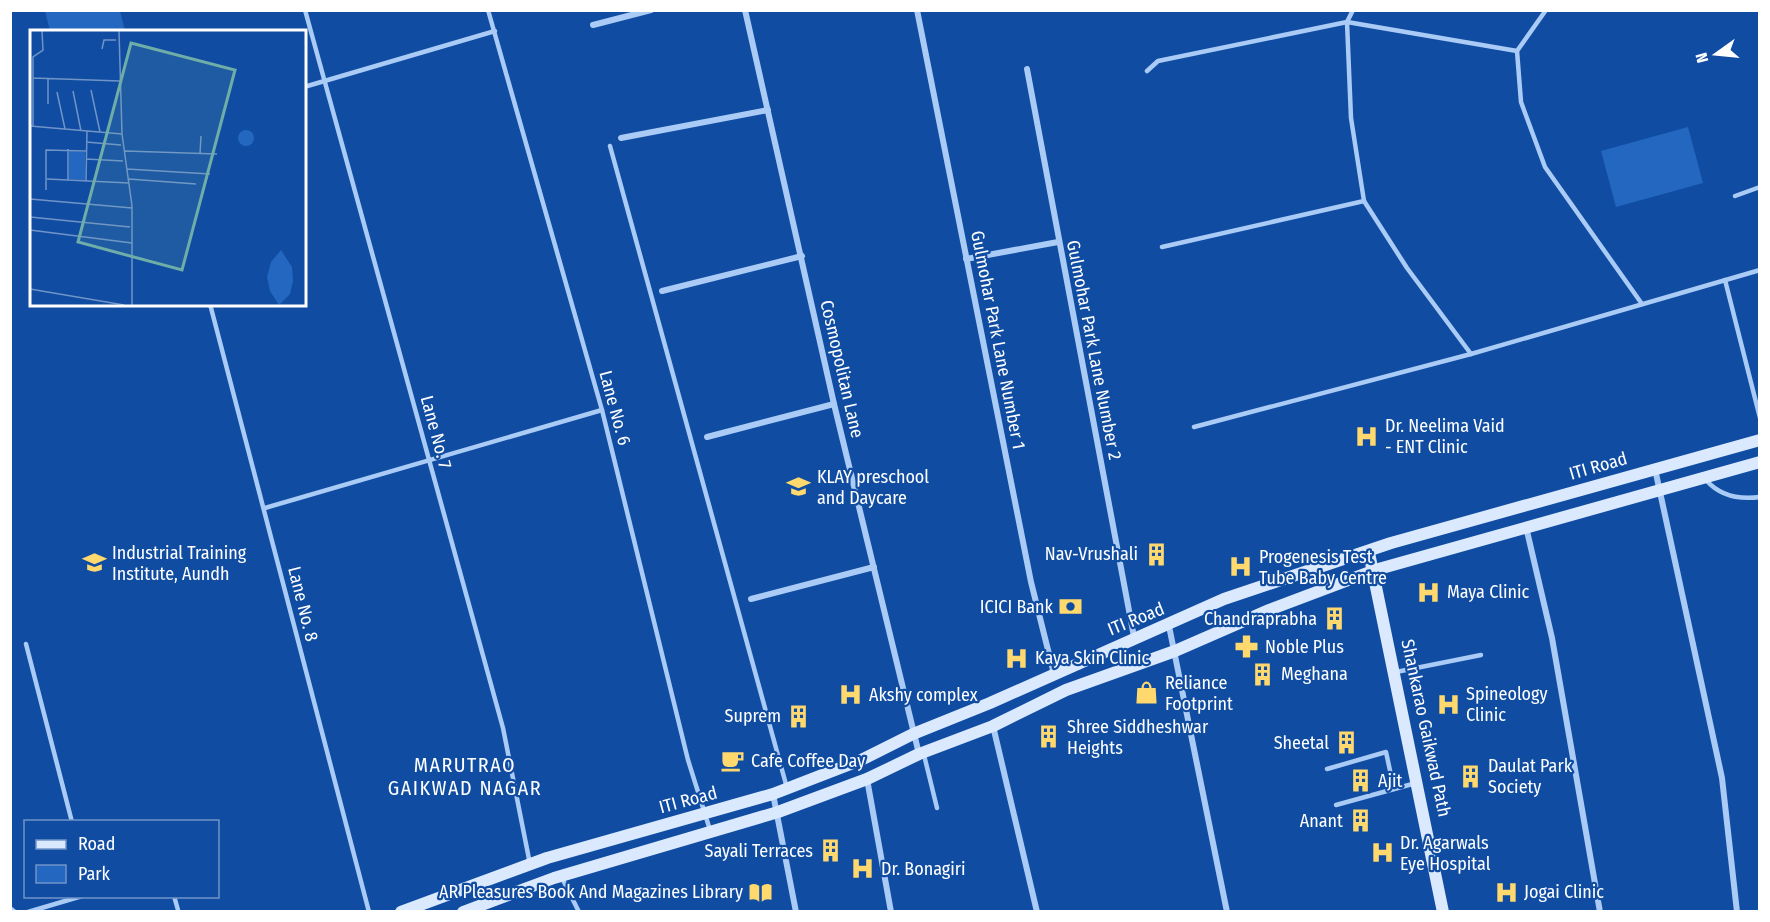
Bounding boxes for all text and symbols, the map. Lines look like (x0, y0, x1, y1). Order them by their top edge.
north arrow (1686, 24, 1746, 84)
inset map (30, 30, 306, 306)
text: N (1692, 51, 1712, 65)
street label: Gulmohar Park Lane Number 1 (966, 229, 1030, 451)
street label: Gulmohar Park Lane Number 2 (1062, 238, 1126, 462)
street label: Cosmopolitan Lane (815, 298, 869, 440)
street label: Lane No. 6 (594, 368, 636, 448)
street label: Lane No. 7 (416, 393, 456, 471)
place label: Dr. Neelima Vaid - ENT Clinic (1385, 415, 1505, 458)
hospital icon: Dr. Neelima Vaid - ENT Clinic (1354, 423, 1380, 449)
street label: ITI Road (1566, 447, 1630, 485)
place label: KLAY preschool and Daycare (817, 466, 929, 509)
school or university icon: KLAY preschool and Daycare (786, 474, 812, 500)
building icon: Nav-Vrushali (1143, 541, 1169, 567)
place label: Industrial Training Institute, Aundh (112, 542, 247, 585)
place label: Nav-Vrushali (1045, 543, 1138, 565)
place label: Progenesis Test Tube Baby Centre (1259, 546, 1387, 589)
school or university icon: Industrial Training Institute, Aundh (81, 550, 107, 576)
hospital icon: Progenesis Test Tube Baby Centre (1228, 554, 1254, 580)
street label: Lane No. 8 (283, 564, 323, 644)
hospital icon: Maya Clinic (1416, 579, 1442, 605)
place label: Maya Clinic (1447, 581, 1529, 603)
bank icon: ICICI Bank (1058, 594, 1084, 620)
place label: ICICI Bank (980, 596, 1054, 618)
street label: ITI Road (1104, 598, 1168, 640)
building icon: Chandraprabha (1322, 606, 1348, 632)
place label: Chandraprabha (1204, 608, 1317, 630)
pharmacy icon: Noble Plus (1234, 634, 1260, 660)
place label: Noble Plus (1265, 636, 1344, 658)
street label: Shankarao Gaikwad Path (1396, 637, 1456, 819)
hospital icon: Kaya Skin Clinic (1004, 645, 1030, 671)
place label: Kaya Skin Clinic (1035, 647, 1150, 669)
building icon: Meghana (1250, 661, 1276, 687)
place label: Meghana (1281, 663, 1348, 685)
place label: Reliance Footprint (1165, 672, 1233, 715)
shop icon: Reliance Footprint (1134, 680, 1160, 706)
hospital icon: Akshy complex (838, 682, 864, 708)
place label: Spineology Clinic (1466, 683, 1548, 726)
place label: Akshy complex (869, 684, 978, 706)
hospital icon: Spineology Clinic (1435, 691, 1461, 717)
building icon: Suprem (786, 703, 812, 729)
place label: Suprem (725, 705, 781, 727)
place label: Shree Siddheshwar Heights (1067, 716, 1209, 759)
building icon: Shree Siddheshwar Heights (1036, 724, 1062, 750)
building icon: Sheetal (1334, 730, 1360, 756)
place label: Sheetal (1274, 732, 1329, 754)
cafe icon: Cafe Coffee Day (720, 748, 746, 774)
place label: Cafe Coffee Day (751, 750, 865, 772)
district label: MARUTRAO GAIKWAD NAGAR (388, 753, 542, 800)
place label: Daulat Park Society (1488, 755, 1573, 798)
building icon: Daulat Park Society (1457, 763, 1483, 789)
building icon: Ajit (1347, 768, 1373, 794)
place label: Ajit (1378, 770, 1403, 792)
street label: ITI Road (657, 782, 719, 818)
building icon: Anant (1348, 808, 1374, 834)
place label: Anant (1300, 810, 1343, 832)
legend (24, 820, 219, 898)
place label: Dr. Agarwals Eye Hospital (1400, 832, 1491, 875)
text: Road (78, 833, 115, 855)
building icon: Sayali Terraces (818, 838, 844, 864)
place label: Sayali Terraces (705, 840, 813, 862)
hospital icon: Dr. Agarwals Eye Hospital (1369, 840, 1395, 866)
hospital icon: Dr. Bonagiri (850, 856, 876, 882)
place label: Dr. Bonagiri (881, 858, 966, 880)
text: Park (78, 863, 111, 885)
library icon: AR Pleasures Book And Magazines Library (748, 879, 774, 905)
hospital icon: Jogai Clinic (1493, 879, 1519, 905)
place label: AR Pleasures Book And Magazines Library (439, 881, 743, 903)
place label: Jogai Clinic (1524, 881, 1604, 903)

